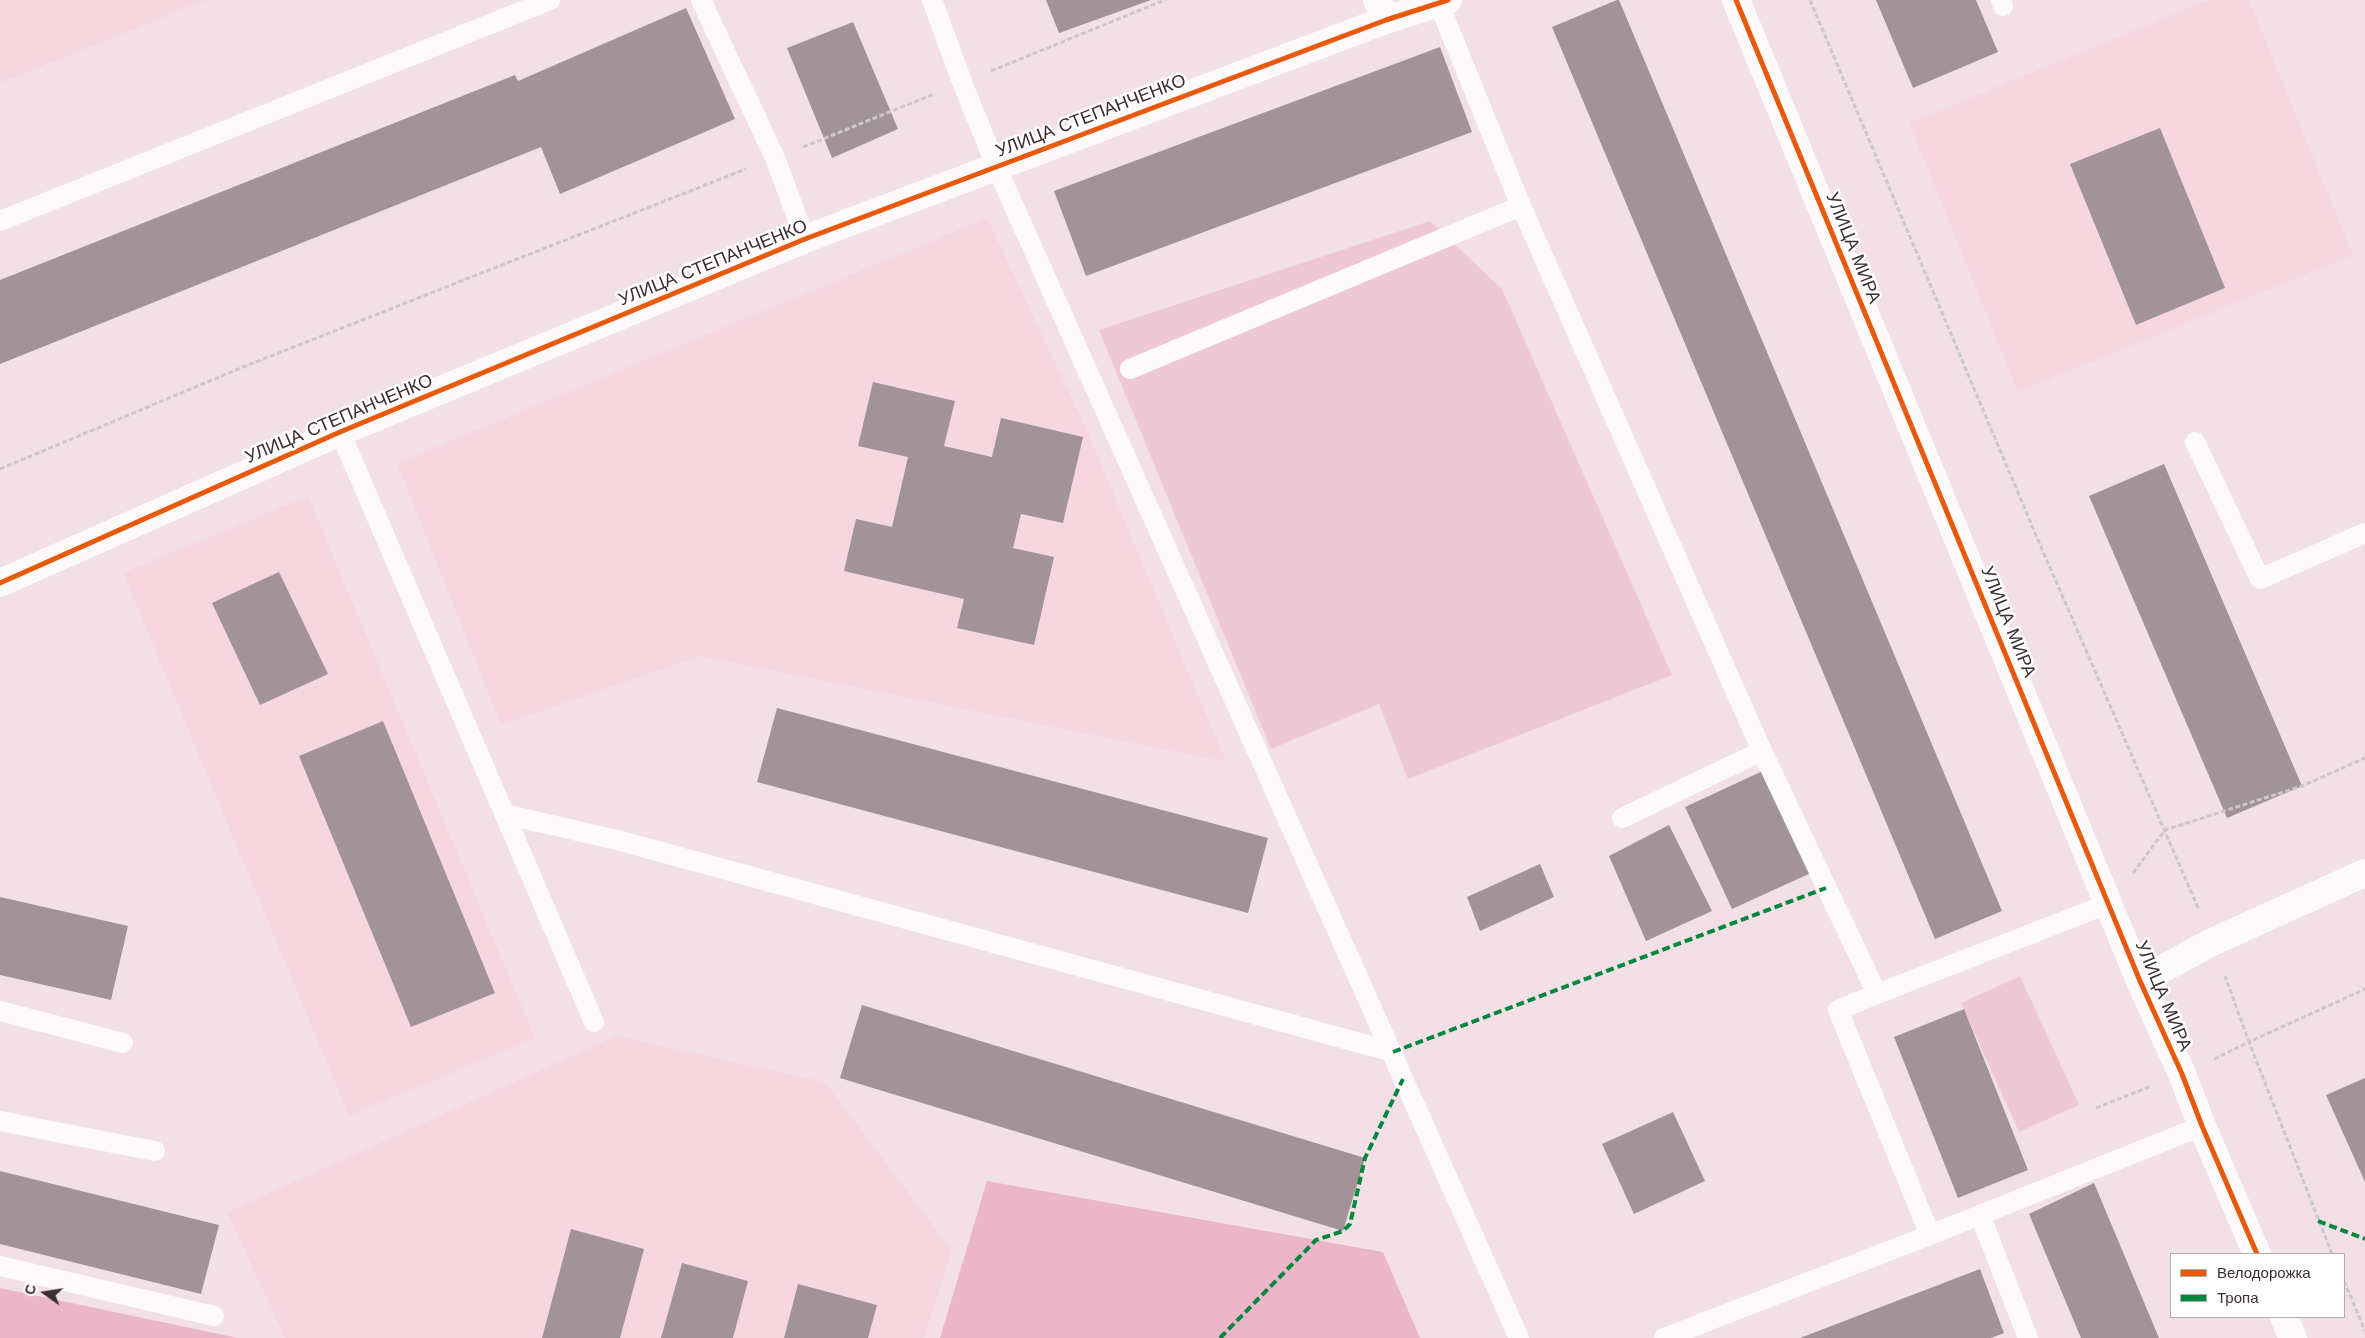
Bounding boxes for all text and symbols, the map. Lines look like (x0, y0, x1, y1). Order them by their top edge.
street label: УЛИЦА СТЕПАНЧЕНКО (993, 70, 1189, 162)
street label: УЛИЦА МИРА (1821, 189, 1885, 307)
street label: УЛИЦА СТЕПАНЧЕНКО (615, 215, 811, 311)
street label: УЛИЦА СТЕПАНЧЕНКО (242, 370, 436, 468)
street label: УЛИЦА МИРА (1976, 563, 2040, 681)
street label: УЛИЦА МИРА (2130, 938, 2196, 1054)
legend (2170, 1253, 2345, 1318)
text: Велодорожка (2217, 1264, 2311, 1282)
north arrow (20, 1268, 70, 1318)
text: С (21, 1283, 39, 1296)
text: Тропа (2217, 1289, 2258, 1307)

